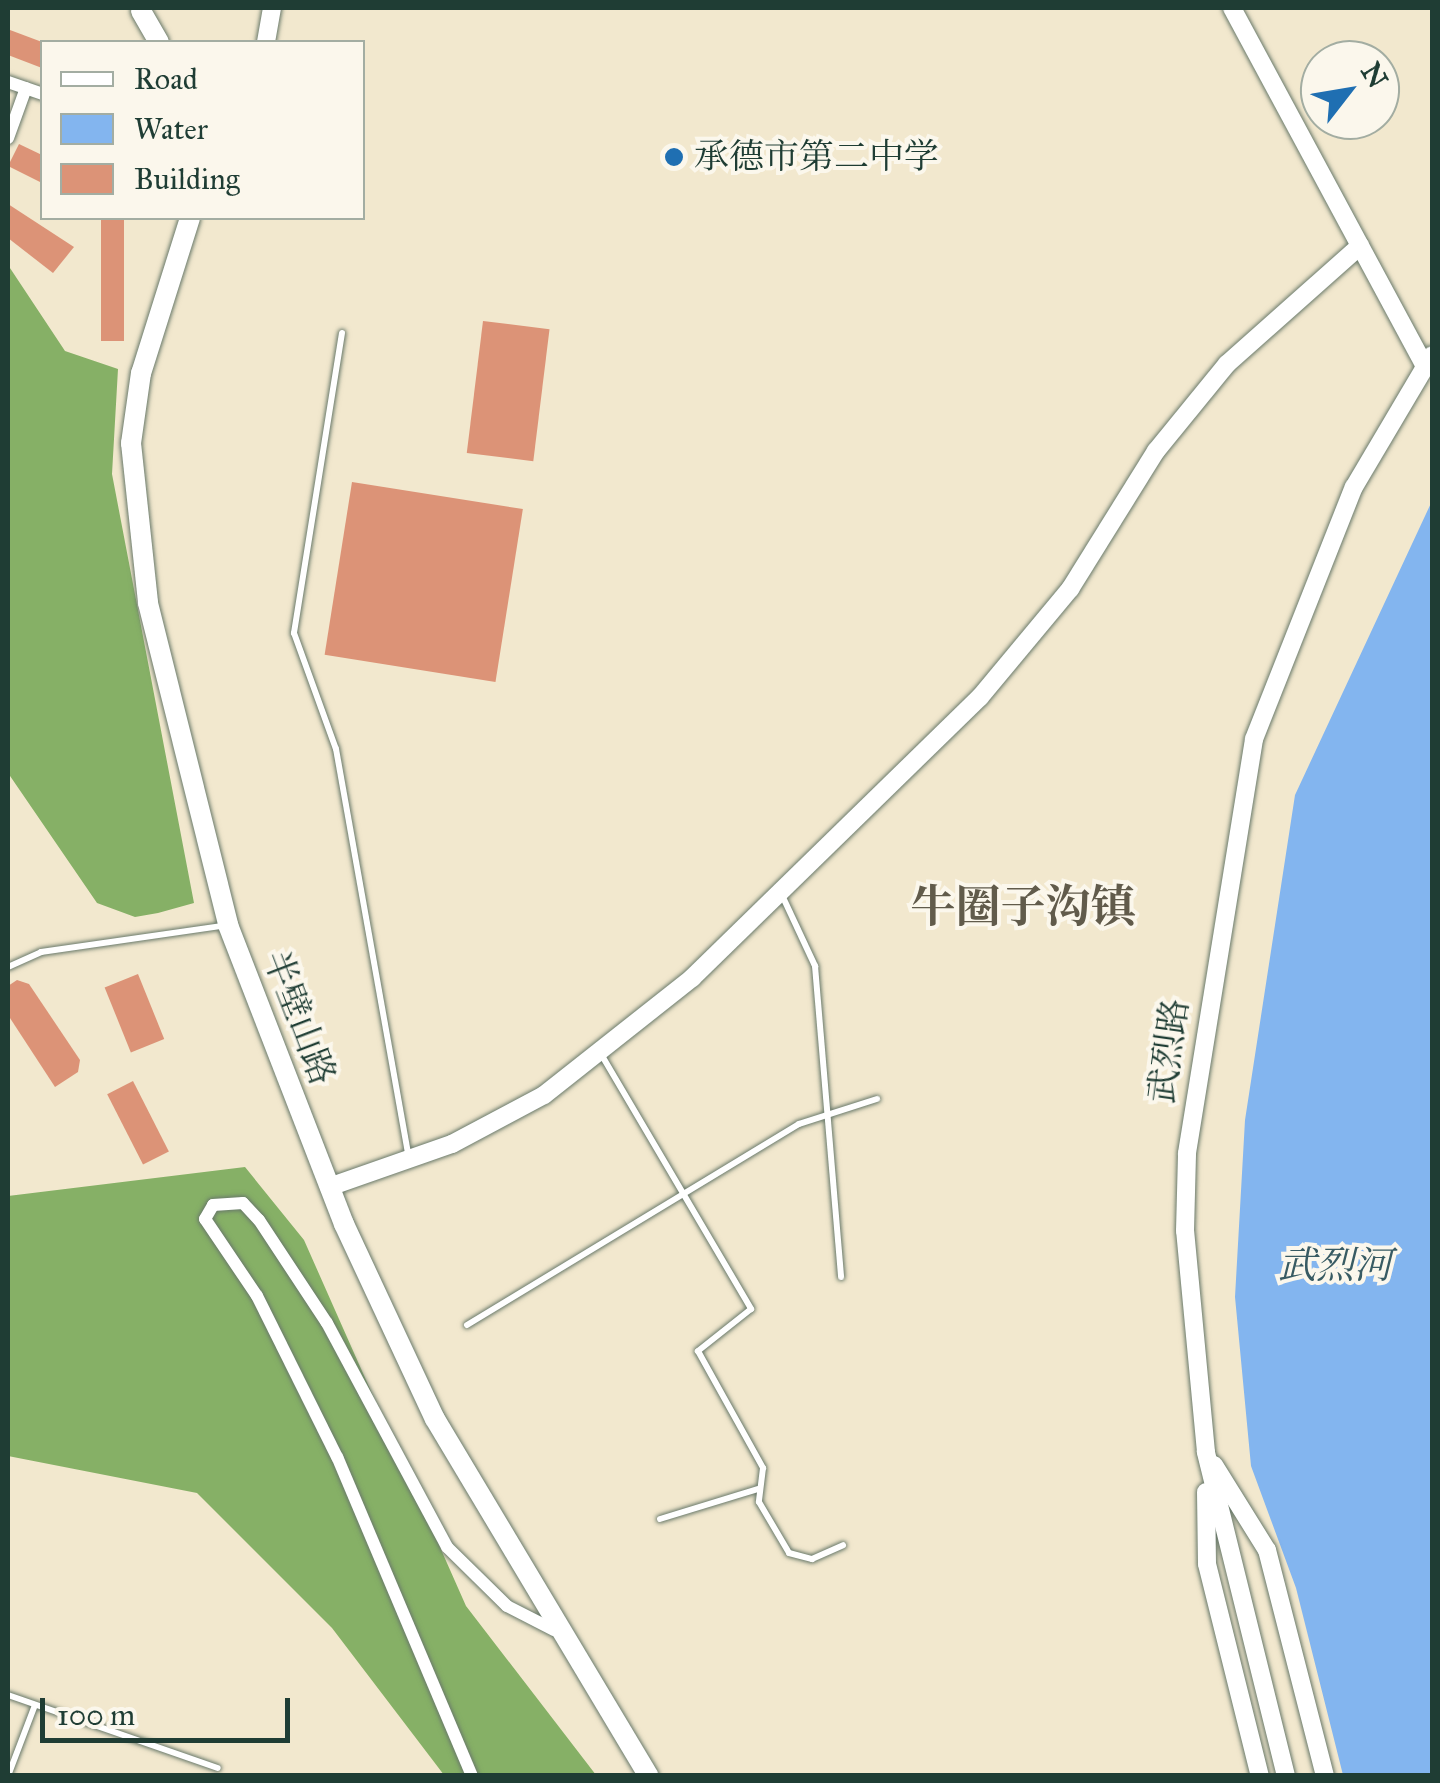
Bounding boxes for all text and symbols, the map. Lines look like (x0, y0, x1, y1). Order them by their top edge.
legend (40, 40, 365, 220)
north arrow (1300, 40, 1400, 140)
text: N (1353, 56, 1396, 95)
text: Road (134, 61, 198, 97)
text: Water (134, 111, 208, 147)
place label: 承德市第二中学 (694, 136, 939, 178)
marker: 承德市第二中学 (663, 146, 685, 168)
text: Building (134, 161, 240, 197)
district label: 牛圈子沟镇 (911, 880, 1135, 934)
street label: 半壁山路 (254, 945, 344, 1091)
street label: 武烈路 (1141, 996, 1197, 1106)
water label: 武烈河 (1278, 1243, 1392, 1289)
scale bar (45, 1678, 295, 1740)
text: 100 m (57, 1697, 135, 1733)

